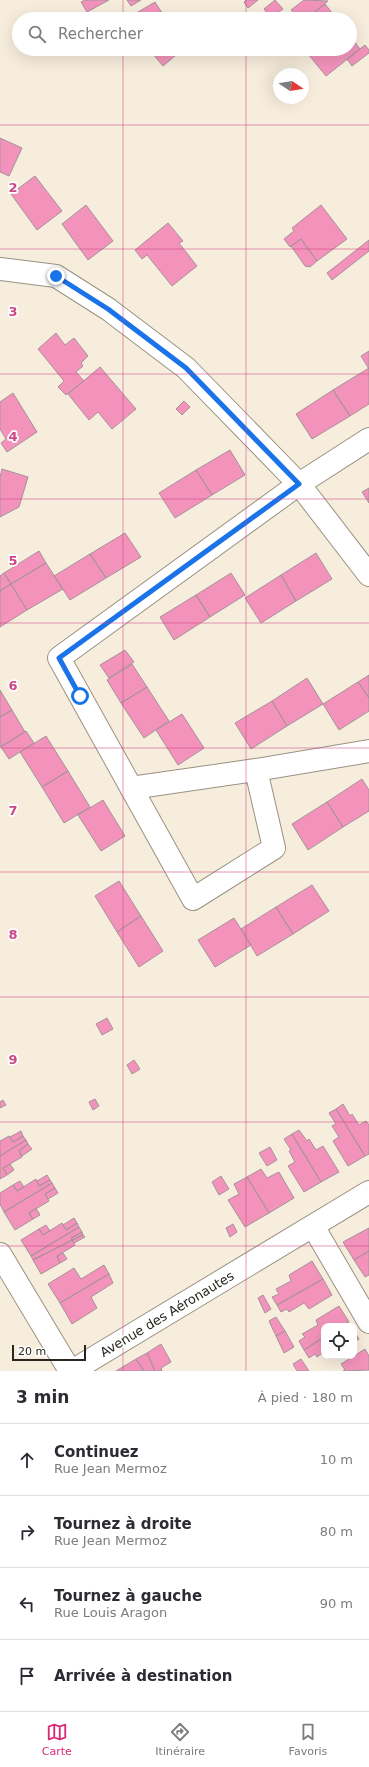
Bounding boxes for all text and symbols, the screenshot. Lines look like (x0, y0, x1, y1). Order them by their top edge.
search box (12, 12, 357, 56)
icon: search (26, 23, 48, 45)
text: Rechercher (58, 25, 143, 43)
north arrow (273, 68, 309, 104)
text: 2 (8, 180, 18, 195)
route end (47, 267, 65, 285)
text: 3 (8, 304, 18, 319)
text: 4 (8, 429, 18, 444)
text: 5 (8, 553, 18, 568)
text: 6 (8, 678, 18, 693)
route start (71, 687, 89, 705)
text: 7 (8, 803, 18, 818)
text: 8 (8, 927, 18, 942)
text: 9 (8, 1052, 18, 1067)
street label: Avenue des Aéronautes (97, 1268, 237, 1360)
map controls (321, 1323, 357, 1359)
button: locate (321, 1323, 357, 1359)
scale bar (12, 1343, 86, 1362)
text: 20 m (18, 1345, 46, 1358)
text: 3 min (16, 1387, 69, 1407)
text: À pied · 180 m (258, 1390, 353, 1405)
text: Continuez (54, 1443, 139, 1461)
icon: ahead (16, 1449, 38, 1471)
text: 10 m (320, 1452, 353, 1467)
text: Rue Jean Mermoz (54, 1461, 167, 1476)
text: Tournez à droite (54, 1515, 192, 1533)
icon: right (16, 1521, 38, 1543)
text: 80 m (320, 1524, 353, 1539)
text: Rue Jean Mermoz (54, 1533, 167, 1548)
text: Tournez à gauche (54, 1587, 202, 1605)
icon: left (16, 1593, 38, 1615)
text: 90 m (320, 1596, 353, 1611)
text: Rue Louis Aragon (54, 1605, 167, 1620)
icon: arrive (16, 1665, 38, 1687)
text: Arrivée à destination (54, 1667, 232, 1685)
tab: Carte (42, 1721, 72, 1758)
tab: Itinéraire (155, 1721, 205, 1758)
tab: Favoris (289, 1721, 327, 1758)

